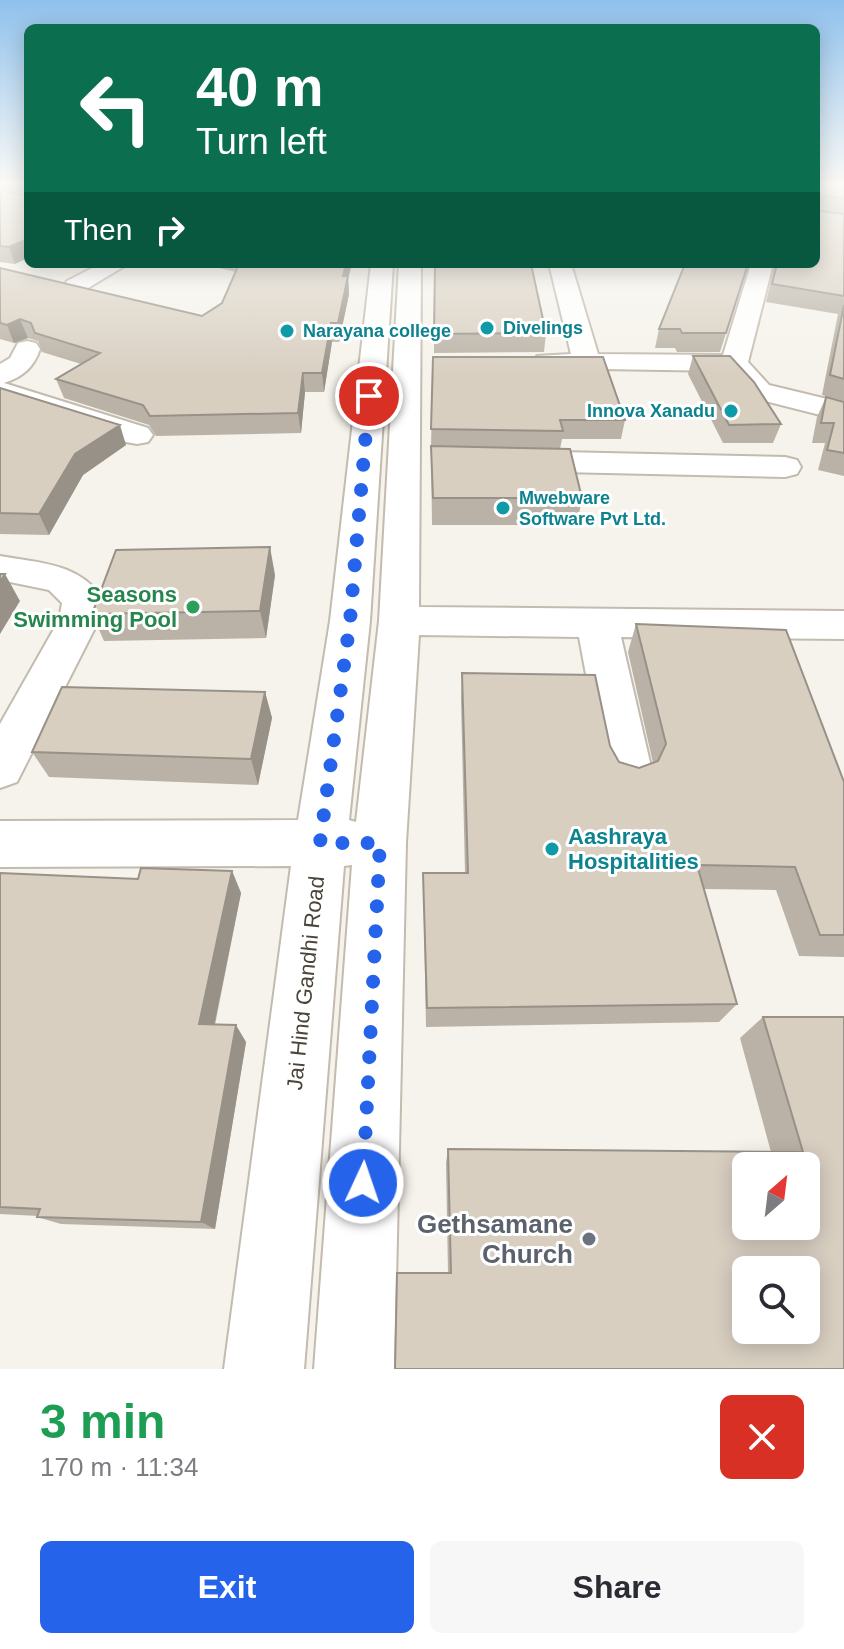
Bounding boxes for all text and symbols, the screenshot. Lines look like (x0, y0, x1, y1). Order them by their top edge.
text: 40 m (196, 55, 324, 118)
icon: left (64, 56, 168, 160)
text: Turn left (196, 121, 327, 162)
icon: right (148, 208, 192, 252)
text: Then (64, 213, 132, 246)
place label: Divelings (503, 318, 583, 338)
marker: Divelings (478, 319, 496, 337)
place label: Narayana college (303, 321, 451, 341)
marker: Narayana college (278, 322, 296, 340)
pin (335, 362, 403, 430)
icon: arrive (347, 374, 391, 418)
place label: Innova Xanadu (587, 401, 715, 421)
marker: Innova Xanadu (722, 402, 740, 420)
place label: Mwebware Software Pvt Ltd. (519, 488, 666, 529)
marker: Mwebware Software Pvt Ltd. (494, 499, 512, 517)
place label: Seasons Swimming Pool (13, 582, 177, 632)
marker: Seasons Swimming Pool (184, 598, 202, 616)
place label: Aashraya Hospitalities (568, 824, 699, 874)
marker: Aashraya Hospitalities (543, 840, 561, 858)
street label: Jai Hind Gandhi Road (282, 875, 329, 1091)
position arrow (321, 1141, 405, 1225)
north arrow (732, 1152, 820, 1240)
map controls (732, 1152, 820, 1344)
place label: Gethsamane Church (417, 1209, 573, 1269)
marker: Gethsamane Church (580, 1230, 598, 1248)
button: search (732, 1256, 820, 1344)
text: 3 min (40, 1395, 165, 1448)
button: close (720, 1395, 804, 1479)
text: 170 m · 11:34 (40, 1452, 199, 1482)
button: Exit (40, 1541, 414, 1633)
button: Share (430, 1541, 804, 1633)

